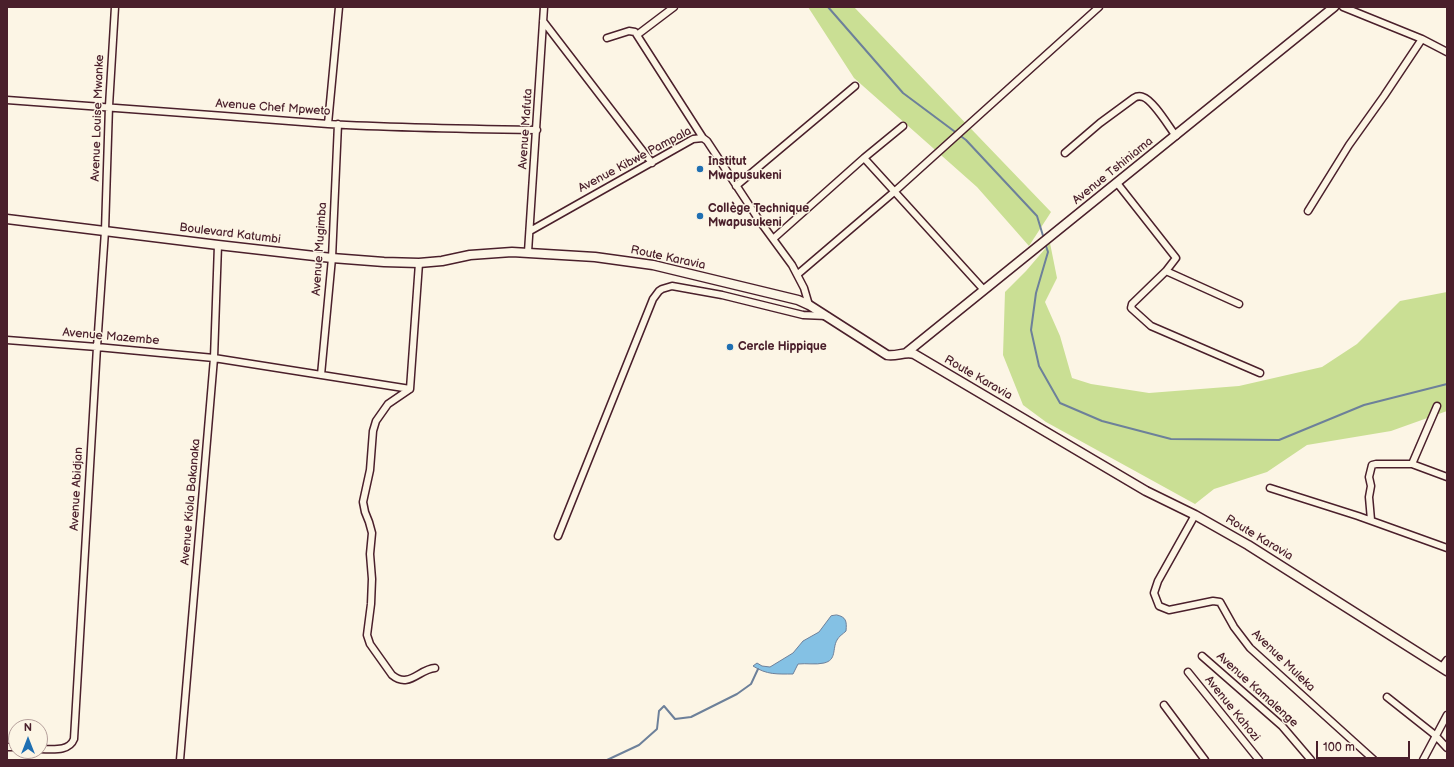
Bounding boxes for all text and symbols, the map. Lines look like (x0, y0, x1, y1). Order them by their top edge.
street label: Avenue Louise Mwanke (89, 54, 107, 182)
street label: Avenue Mafuta (516, 88, 536, 170)
street label: Avenue Chef Mpweto (215, 97, 331, 119)
street label: Avenue Kibwe Pampala (576, 124, 694, 196)
street label: Avenue Tshiniama (1070, 134, 1156, 208)
place label: Institut Mwapusukeni (708, 155, 782, 183)
marker: Institut Mwapusukeni (695, 164, 705, 174)
street label: Avenue Mugimba (310, 202, 330, 296)
place label: Collège Technique Mwapusukeni (708, 202, 809, 230)
marker: Collège Technique Mwapusukeni (695, 211, 705, 221)
street label: Boulevard Katumbi (178, 221, 282, 247)
street label: Route Karavia (629, 243, 707, 273)
street label: Avenue Mazembe (62, 326, 160, 348)
place label: Cercle Hippique (738, 340, 827, 354)
marker: Cercle Hippique (725, 342, 735, 352)
street label: Route Karavia (941, 353, 1015, 403)
street label: Avenue Kiola Bakanaka (178, 438, 204, 566)
street label: Avenue Abidjan (68, 447, 86, 531)
street label: Route Karavia (1223, 512, 1295, 564)
street label: Avenue Muleka (1248, 627, 1318, 695)
street label: Avenue Kamalenge (1213, 649, 1301, 731)
street label: Avenue Kahozi (1201, 673, 1263, 745)
north arrow (8, 719, 48, 759)
text: N (24, 721, 32, 734)
scale bar (1318, 733, 1412, 759)
text: 100 m (1323, 740, 1355, 755)

